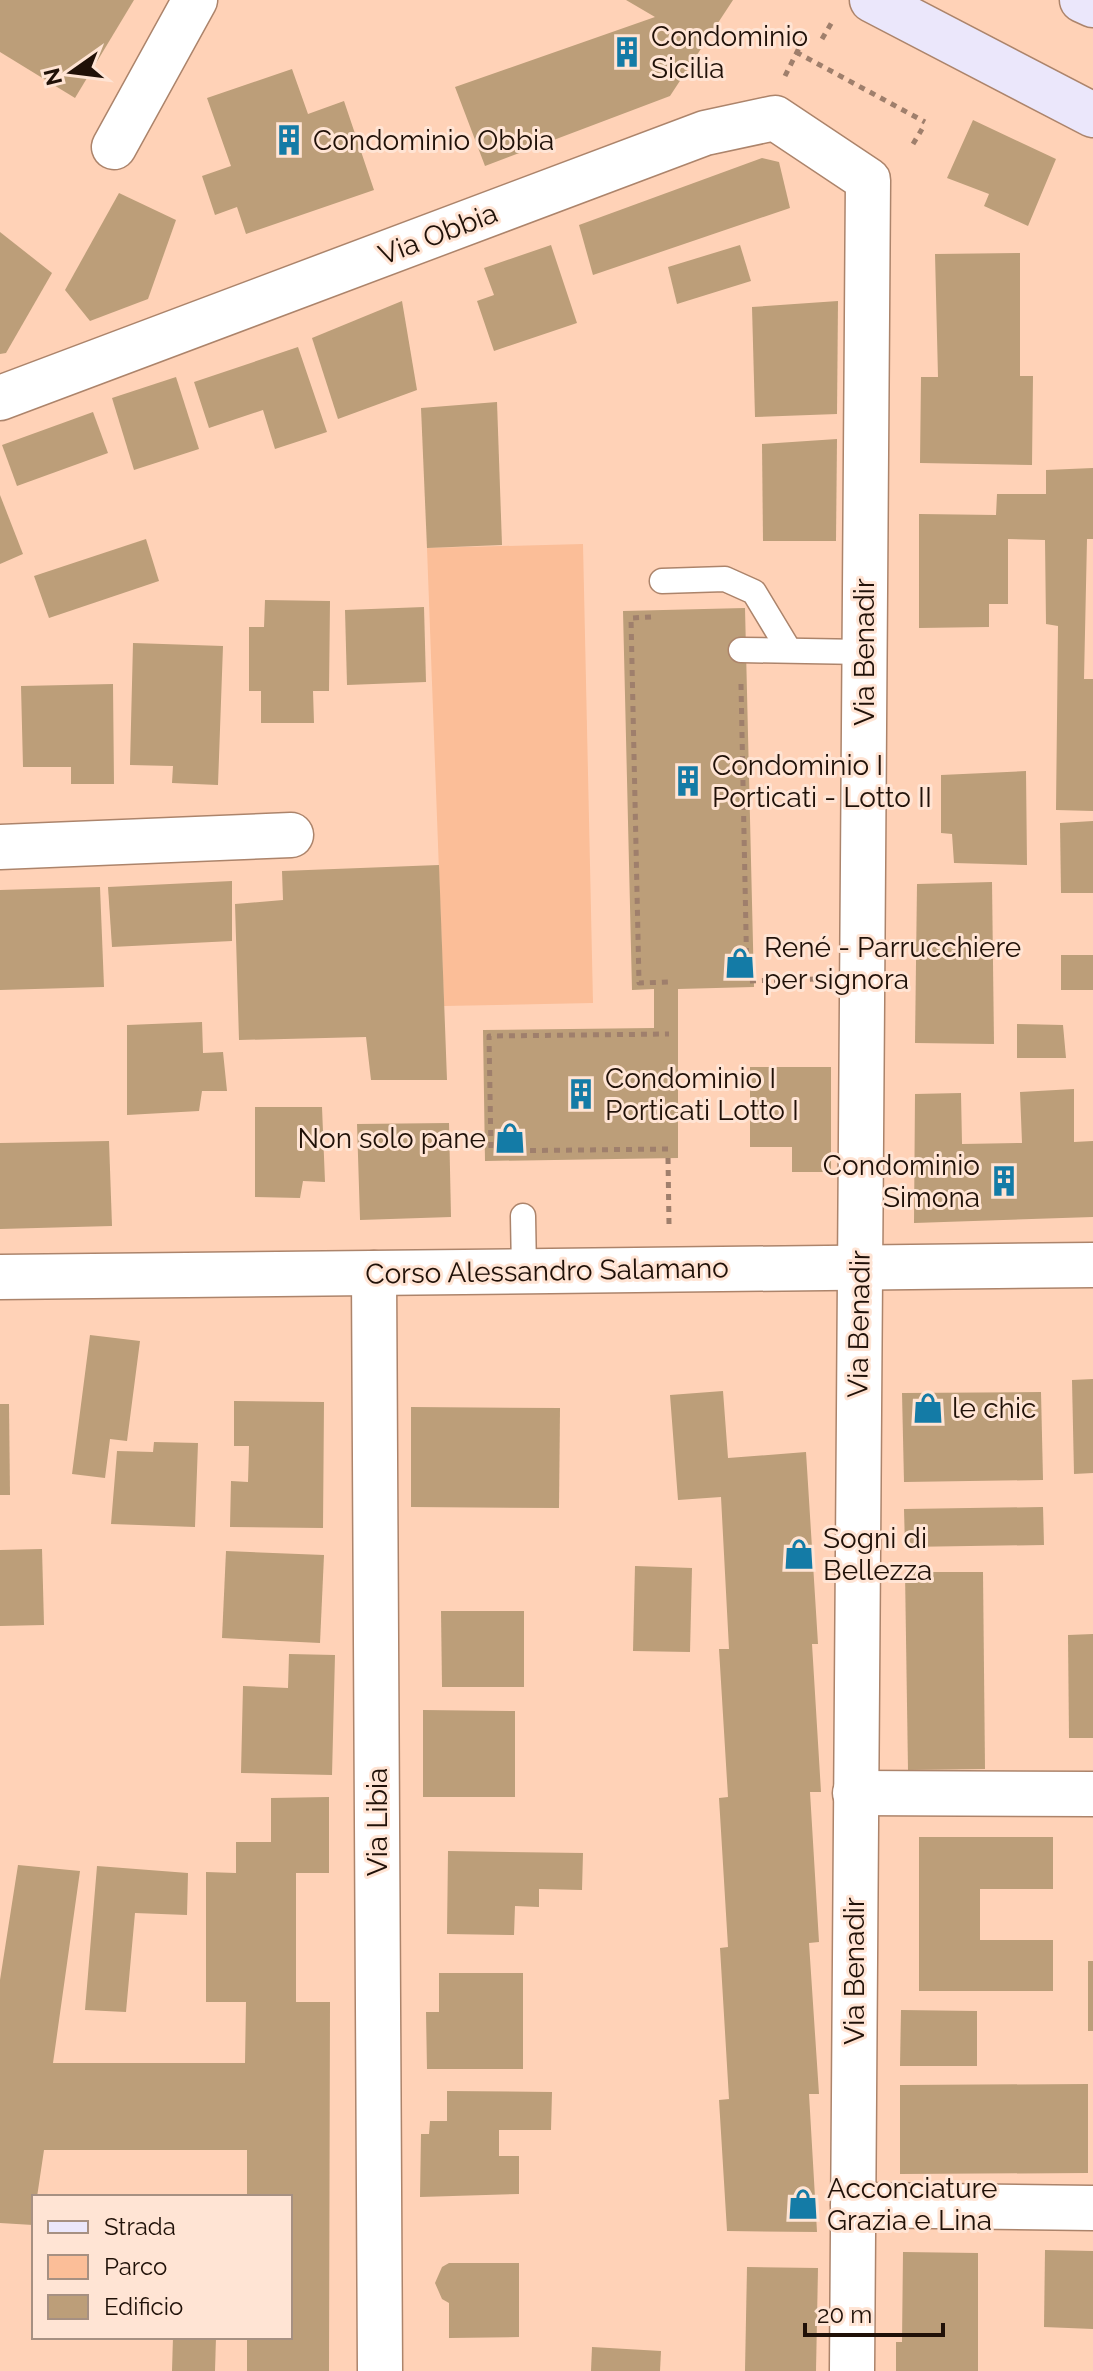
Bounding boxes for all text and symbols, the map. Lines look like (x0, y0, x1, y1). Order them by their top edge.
place label: Condominio Sicilia (651, 20, 808, 85)
north arrow (32, 32, 112, 112)
building icon: Condominio Sicilia (610, 35, 644, 69)
text: N (38, 66, 67, 88)
building icon: Condominio Obbia (272, 123, 306, 157)
place label: Condominio Obbia (313, 124, 554, 157)
street label: Via Obbia (374, 196, 502, 272)
street label: Via Benadir (848, 578, 881, 726)
place label: Condominio I Porticati - Lotto II (712, 749, 932, 814)
building icon: Condominio I Porticati - Lotto II (671, 764, 705, 798)
place label: René - Parrucchiere per signora (764, 931, 1021, 996)
shop icon: René - Parrucchiere per signora (723, 946, 757, 980)
place label: Condominio I Porticati Lotto I (605, 1062, 799, 1127)
building icon: Condominio I Porticati Lotto I (564, 1077, 598, 1111)
shop icon: Non solo pane (493, 1121, 527, 1155)
place label: Non solo pane (298, 1122, 486, 1155)
place label: Condominio Simona (823, 1149, 980, 1214)
building icon: Condominio Simona (987, 1164, 1021, 1198)
street label: Via Benadir (841, 1250, 877, 1398)
street label: Corso Alessandro Salamano (365, 1251, 729, 1291)
shop icon: le chic (911, 1391, 945, 1425)
place label: le chic (952, 1392, 1036, 1425)
place label: Sogni di Bellezza (823, 1522, 932, 1587)
shop icon: Sogni di Bellezza (782, 1537, 816, 1571)
street label: Via Libia (361, 1768, 394, 1876)
street label: Via Benadir (838, 1897, 871, 2045)
place label: Acconciature Grazia e Lina (827, 2172, 997, 2237)
shop icon: Acconciature Grazia e Lina (786, 2187, 820, 2221)
legend (32, 2195, 292, 2339)
text: Strada (104, 2212, 176, 2241)
text: Parco (104, 2252, 167, 2281)
scale bar (805, 2287, 943, 2337)
text: Edificio (104, 2292, 183, 2321)
text: 20 m (817, 2300, 872, 2329)

